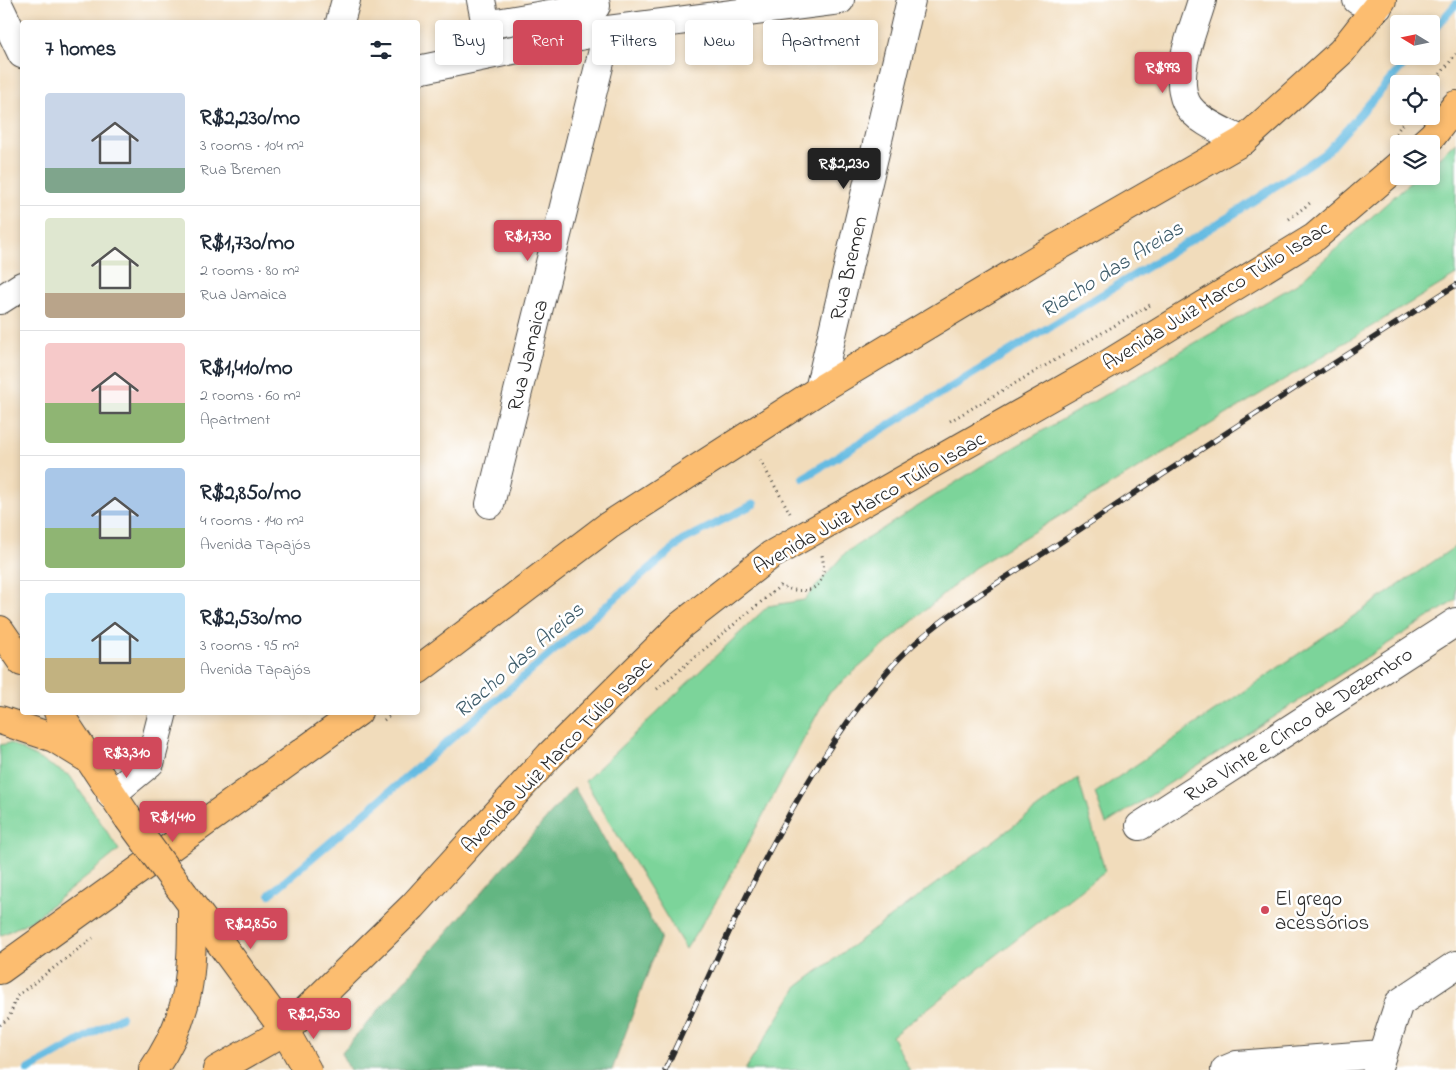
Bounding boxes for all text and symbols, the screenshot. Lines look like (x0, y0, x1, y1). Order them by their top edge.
north arrow (1390, 15, 1440, 65)
map controls (1390, 15, 1440, 185)
chip: Buy (435, 20, 503, 65)
chip: Rent (513, 20, 582, 65)
chip: Filters (592, 20, 675, 65)
chip: New (685, 20, 753, 65)
chip: Apartment (763, 20, 878, 65)
text: 7 homes (45, 35, 116, 65)
icon: filters (367, 36, 395, 64)
pin: R$993 (1128, 52, 1198, 94)
text: R$993 (1146, 56, 1180, 80)
button: locate (1390, 75, 1440, 125)
text: R$2,230/mo (200, 104, 300, 134)
icon: home (85, 113, 145, 173)
text: 3 rooms · 104 m² (200, 134, 304, 158)
button: layers (1390, 135, 1440, 185)
pin: R$2,230 (798, 148, 890, 190)
text: R$2,230 (819, 152, 869, 176)
text: Rua Bremen (200, 158, 281, 182)
street label: Rua Bremen (823, 213, 877, 324)
water label: Riacho das Areias (1035, 213, 1191, 327)
street label: Avenida Juiz Marco Túlio Isaac (1097, 214, 1337, 379)
pin: R$1,730 (482, 220, 574, 262)
text: R$1,730 (505, 224, 551, 248)
text: R$1,730/mo (200, 229, 295, 259)
icon: home (85, 238, 145, 298)
text: 2 rooms · 80 m² (200, 259, 300, 283)
text: Rua Jamaica (200, 283, 287, 307)
street label: Rua Jamaica (501, 297, 557, 414)
text: R$1,410/mo (200, 354, 293, 384)
icon: home (85, 363, 145, 423)
text: 2 rooms · 60 m² (200, 384, 301, 408)
text: Apartment (200, 408, 270, 432)
street label: Avenida Juiz Marco Túlio Isaac (748, 425, 992, 583)
text: R$2,850/mo (200, 479, 301, 509)
icon: home (85, 488, 145, 548)
text: 4 rooms · 140 m² (200, 509, 304, 533)
text: Avenida Tapajós (200, 533, 311, 557)
water label: Riacho das Areias (448, 595, 593, 727)
text: R$2,530/mo (200, 604, 302, 634)
icon: home (85, 613, 145, 673)
text: 3 rooms · 95 m² (200, 634, 299, 658)
street label: Rua Vinte e Cinco de Dezembro (1179, 640, 1419, 811)
street label: Avenida Juiz Marco Túlio Isaac (455, 650, 660, 861)
text: Avenida Tapajós (200, 658, 311, 682)
pin: R$3,310 (81, 736, 173, 779)
text: R$3,310 (104, 741, 150, 765)
pin: R$1,410 (127, 800, 219, 843)
text: R$1,410 (151, 805, 195, 829)
place label: El grego acessórios (1275, 885, 1369, 939)
marker: El grego acessórios (1259, 904, 1271, 916)
pin: R$2,850 (205, 908, 297, 950)
text: R$2,850 (225, 912, 277, 936)
pin: R$2,530 (268, 998, 360, 1040)
text: R$2,530 (288, 1002, 340, 1026)

